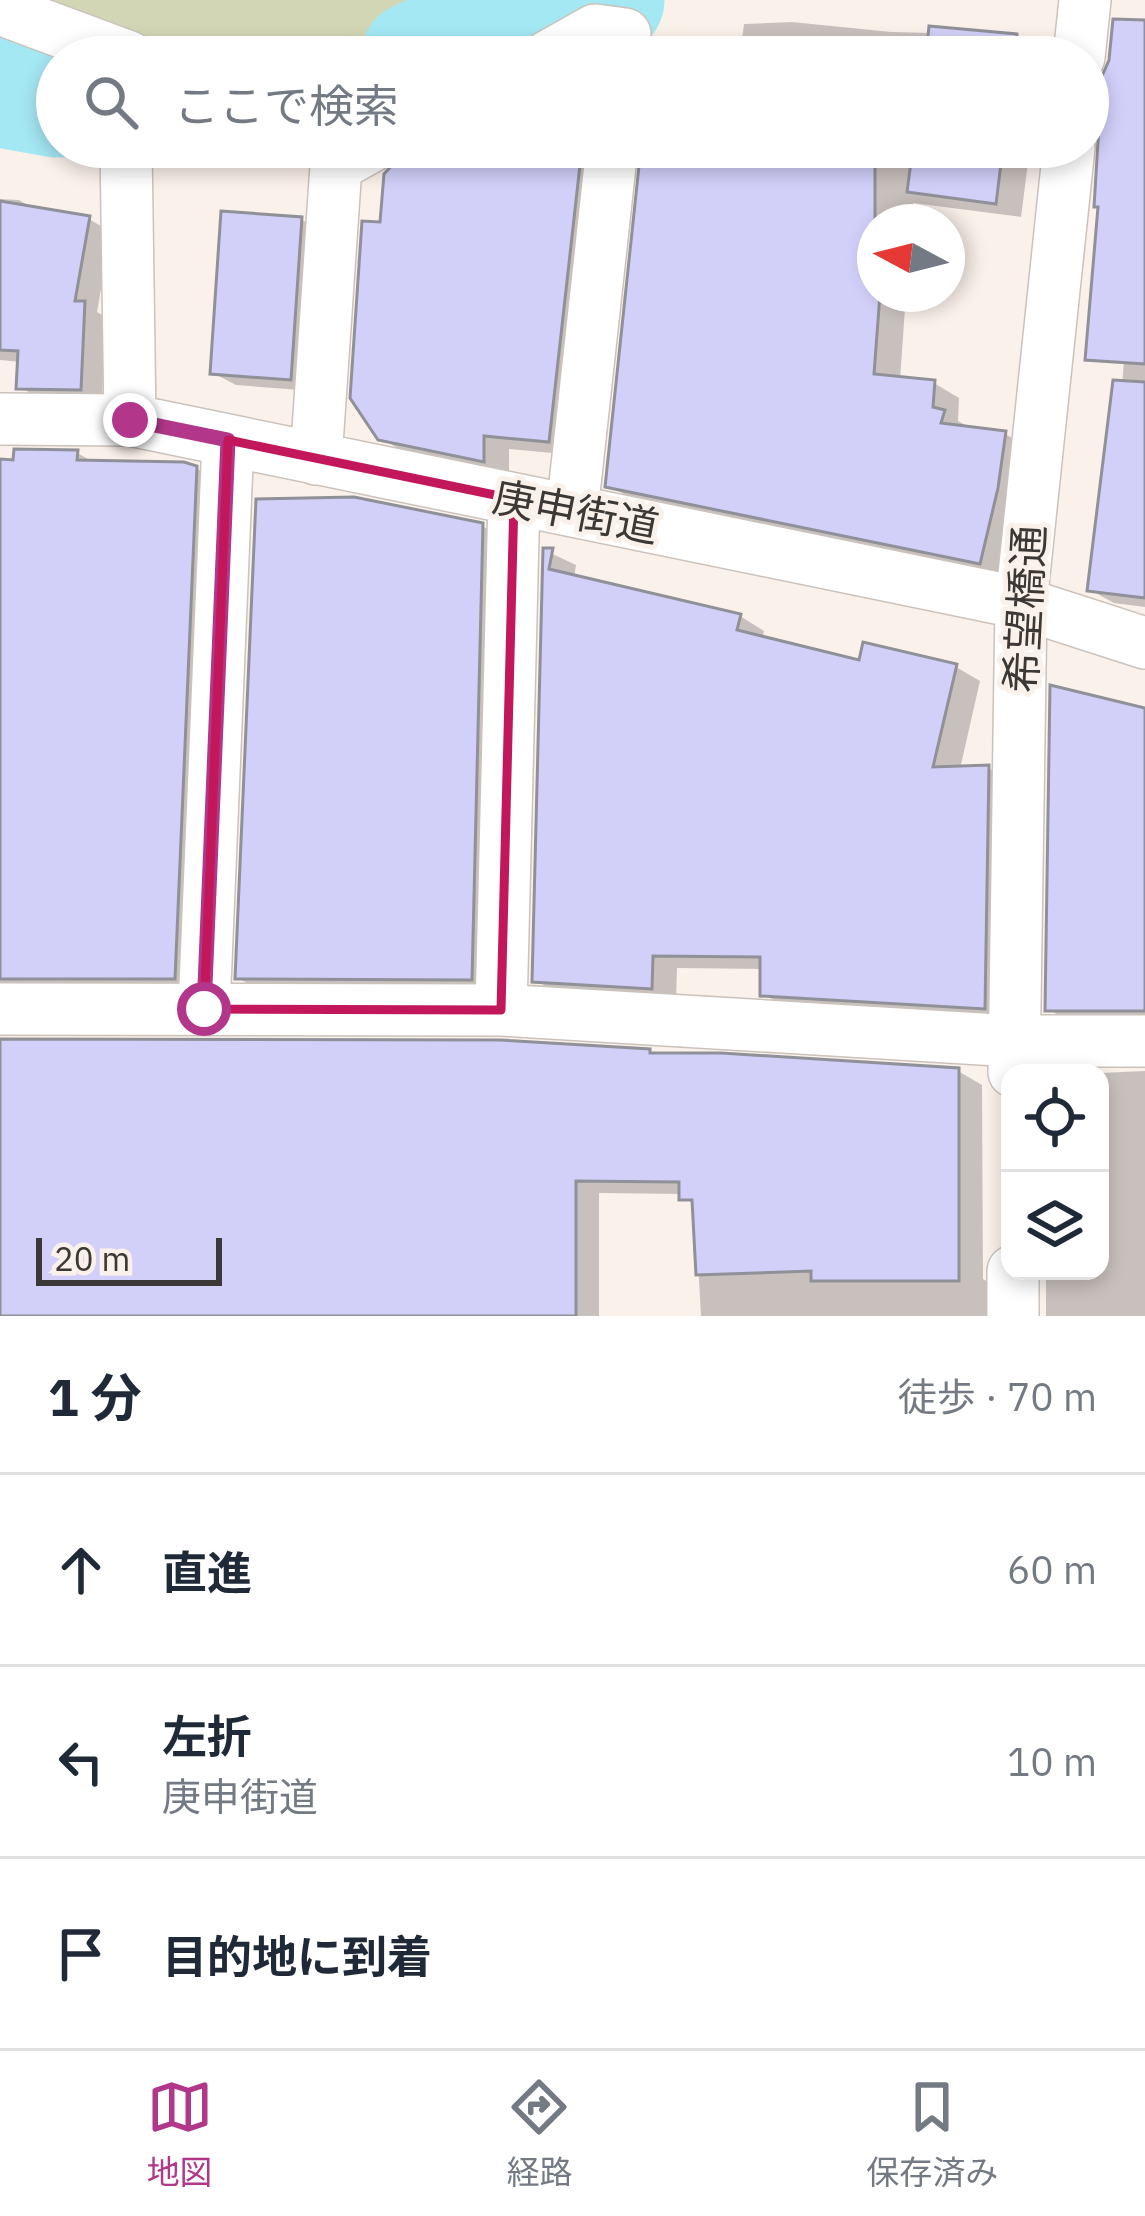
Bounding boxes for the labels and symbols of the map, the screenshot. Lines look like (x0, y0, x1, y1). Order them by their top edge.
north arrow (857, 204, 965, 312)
route end (103, 393, 157, 447)
street label: 庚申街道 (488, 468, 664, 555)
street label: 希望橋通 (993, 524, 1056, 694)
route start (177, 982, 231, 1036)
scale bar (36, 1232, 222, 1285)

